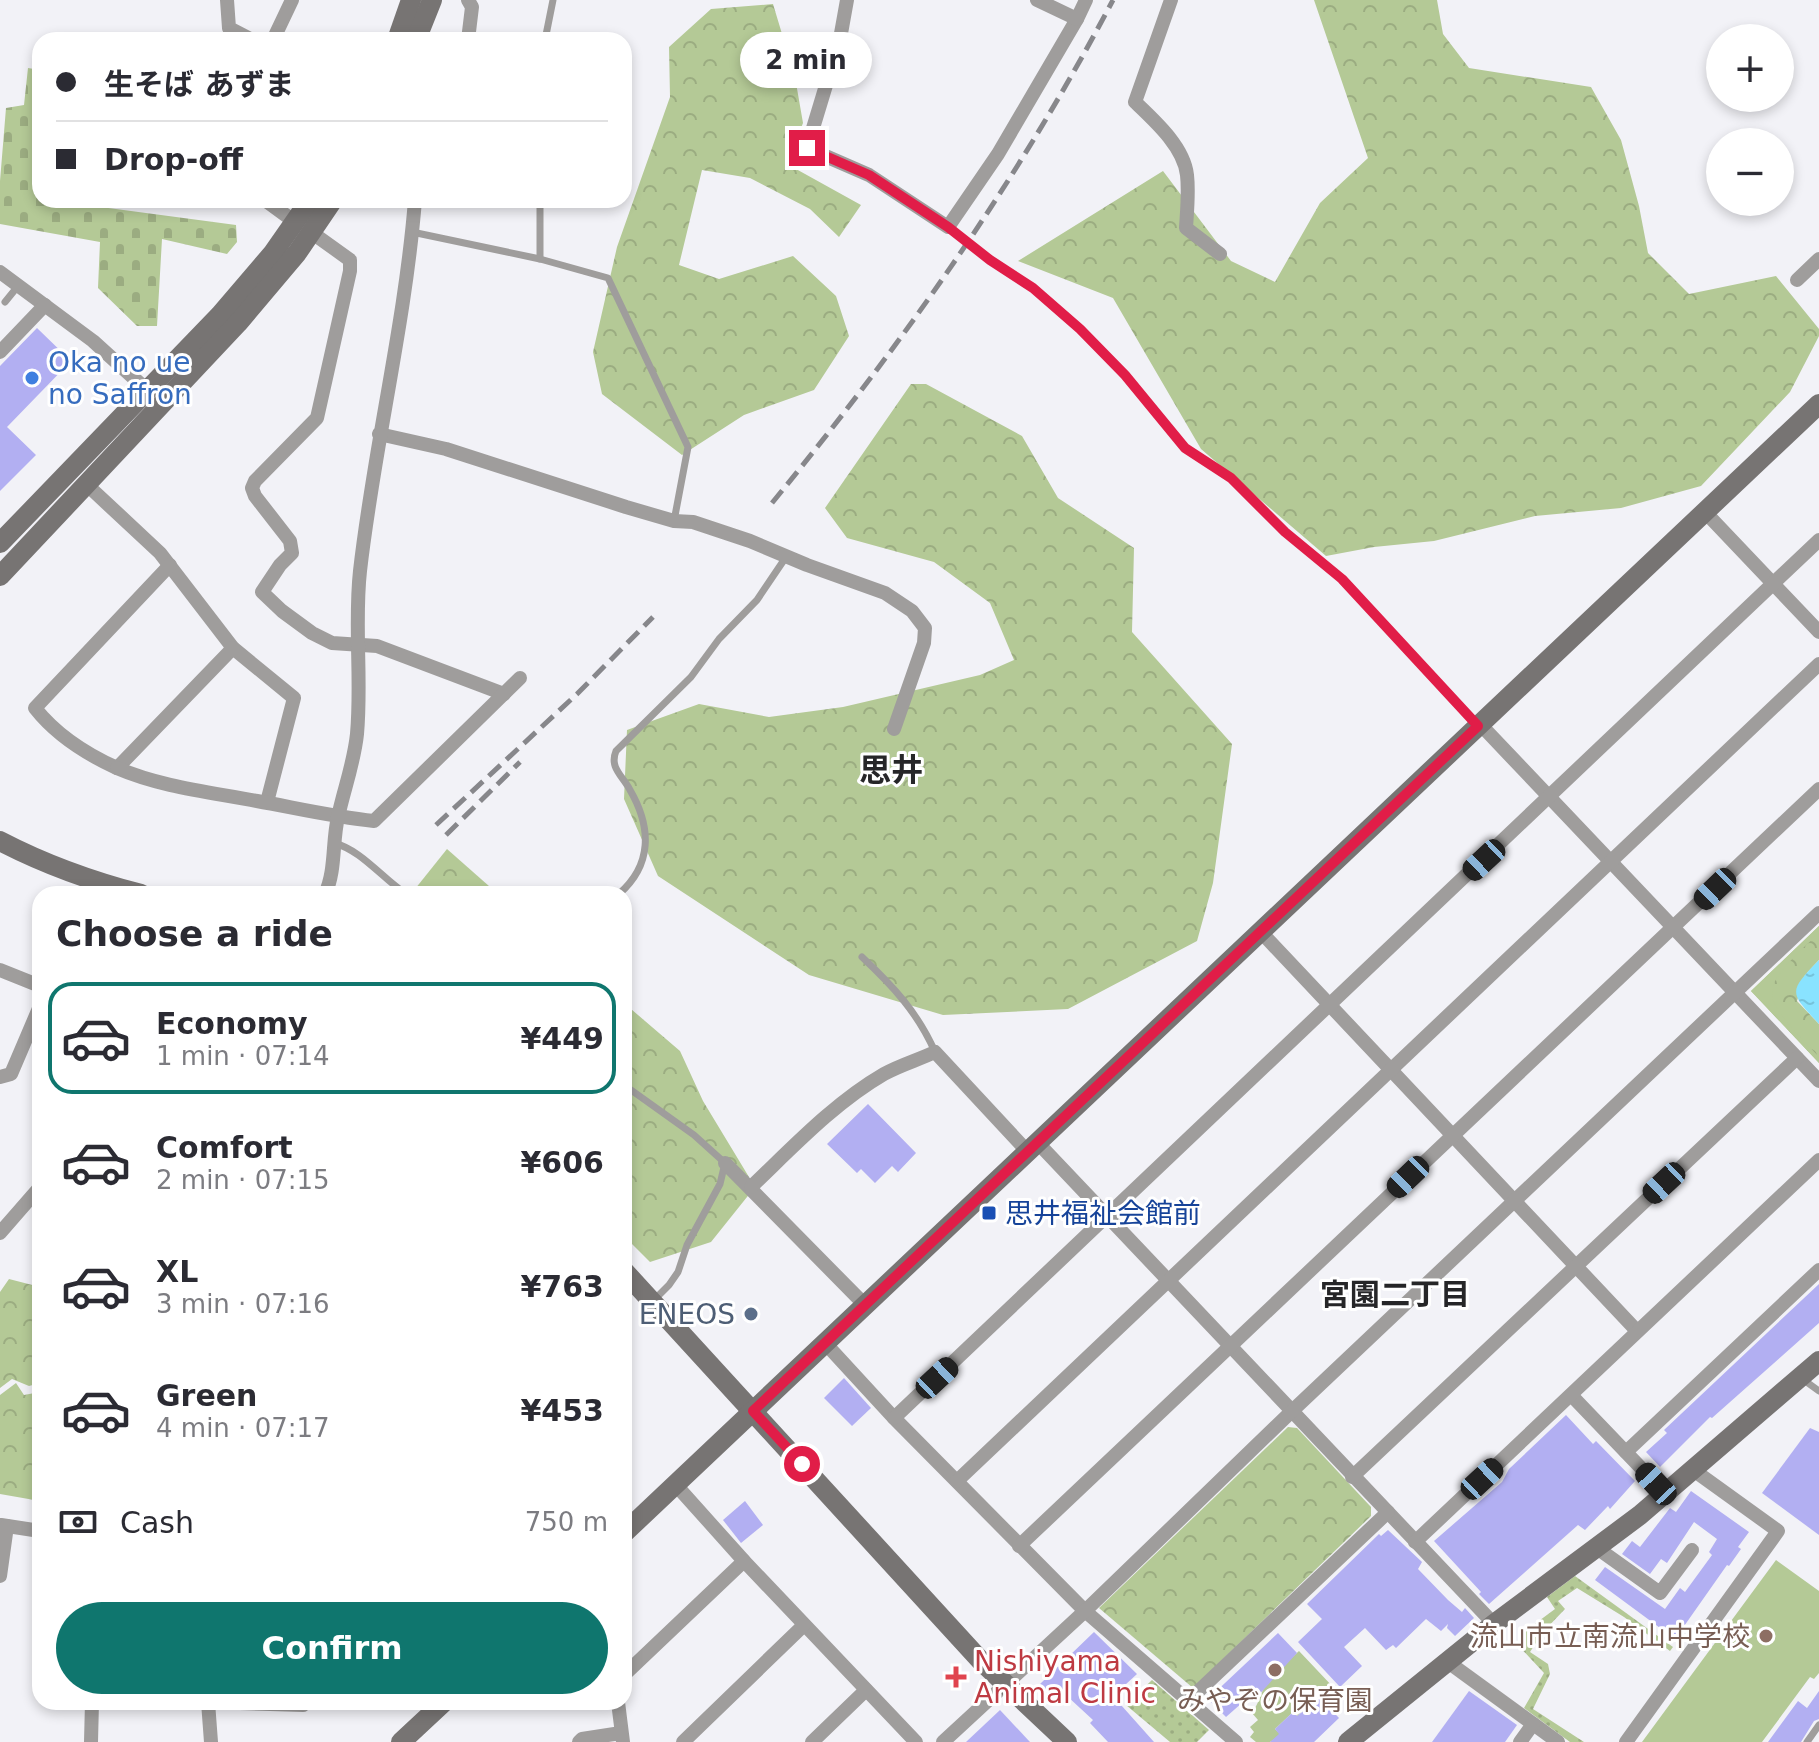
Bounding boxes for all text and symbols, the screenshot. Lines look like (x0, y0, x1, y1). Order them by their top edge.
map controls (1706, 24, 1794, 216)
button: + (1706, 24, 1794, 112)
callout: 2 min (741, 32, 873, 88)
text: 2 min (765, 45, 847, 75)
text: 生そば あずま (104, 67, 294, 102)
button: − (1706, 128, 1794, 216)
route end (789, 130, 825, 166)
text: Drop-off (104, 142, 243, 177)
place label: Oka no ue no Saffron (48, 346, 192, 411)
marker: Oka no ue no Saffron (23, 369, 41, 387)
district label: 思井 (859, 751, 923, 789)
car (1458, 835, 1510, 885)
car (1689, 864, 1741, 914)
text: Choose a ride (56, 913, 333, 954)
icon: car (60, 1002, 132, 1074)
text: Economy (156, 1006, 308, 1041)
text: ¥449 (521, 1021, 604, 1056)
text: 1 min · 07:14 (156, 1041, 330, 1071)
icon: car (60, 1126, 132, 1198)
text: Comfort (156, 1130, 293, 1165)
text: ¥606 (521, 1145, 604, 1180)
car (1382, 1152, 1434, 1202)
car (1638, 1158, 1690, 1208)
text: 2 min · 07:15 (156, 1165, 330, 1195)
place label: 思井福祉会館前 (1005, 1197, 1201, 1230)
marker: 思井福祉会館前 (980, 1204, 998, 1222)
icon: car (60, 1250, 132, 1322)
text: XL (156, 1254, 198, 1289)
text: ¥763 (521, 1269, 604, 1304)
district label: 宮園二丁目 (1320, 1277, 1470, 1312)
text: 3 min · 07:16 (156, 1289, 330, 1319)
place label: ENEOS (639, 1298, 735, 1331)
marker: ENEOS (742, 1305, 760, 1323)
car (911, 1353, 963, 1403)
icon: car (60, 1374, 132, 1446)
text: Green (156, 1378, 257, 1413)
text: ¥453 (521, 1393, 604, 1428)
text: 4 min · 07:17 (156, 1413, 330, 1443)
route start (784, 1446, 820, 1482)
car (1456, 1454, 1508, 1504)
car (1631, 1458, 1681, 1510)
icon: cash (56, 1500, 100, 1544)
text: Cash (120, 1505, 194, 1540)
text: 750 m (525, 1507, 608, 1537)
button: Confirm (56, 1602, 608, 1694)
place label: 流山市立南流山中学校 (1470, 1620, 1750, 1653)
marker: 流山市立南流山中学校 (1757, 1627, 1775, 1645)
place label: Nishiyama Animal Clinic (974, 1645, 1156, 1710)
marker: みやぞの保育園 (1266, 1661, 1284, 1679)
marker: Nishiyama Animal Clinic (945, 1666, 967, 1688)
place label: みやぞの保育園 (1177, 1684, 1373, 1717)

